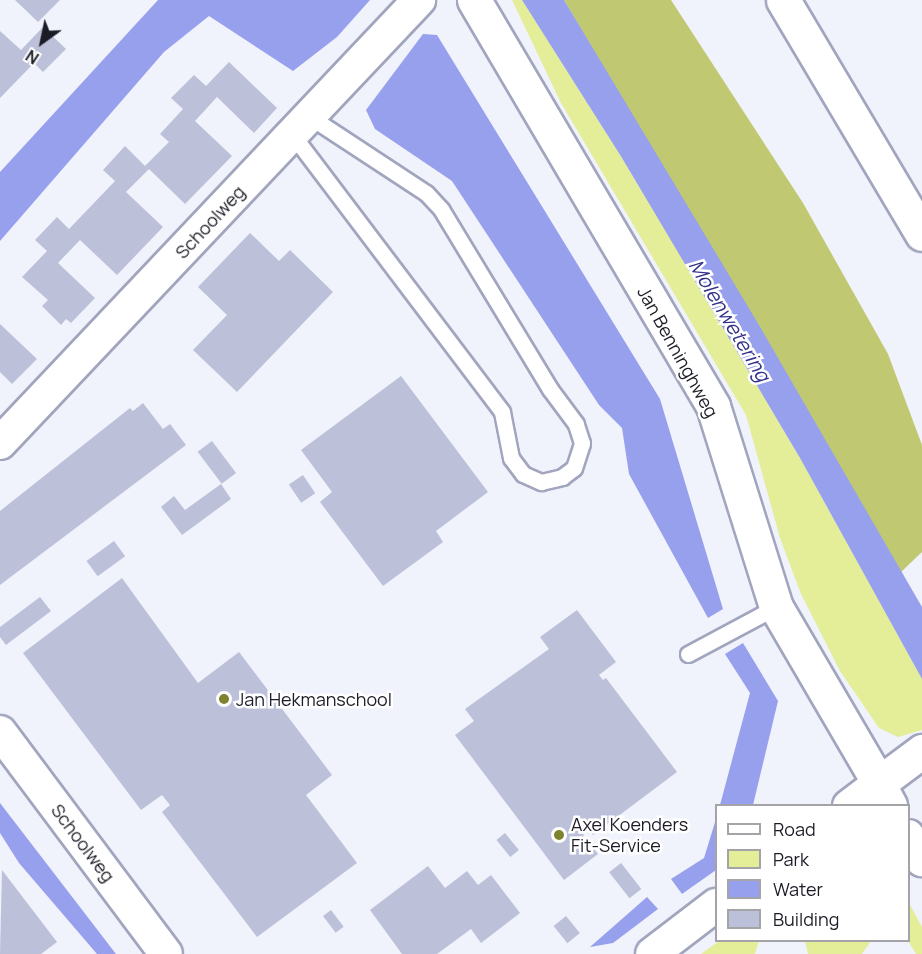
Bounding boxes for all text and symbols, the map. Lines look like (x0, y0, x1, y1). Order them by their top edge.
north arrow (12, 12, 72, 72)
text: N (21, 45, 43, 69)
street label: Schoolweg (171, 181, 249, 263)
water label: Molenwetering (684, 255, 776, 385)
street label: Jan Benninghweg (633, 283, 723, 421)
place label: Jan Hekmanschool (236, 688, 392, 710)
marker: Jan Hekmanschool (217, 692, 231, 706)
street label: Schoolweg (47, 800, 119, 886)
legend (715, 804, 910, 942)
place label: Axel Koenders Fit-Service (571, 814, 688, 856)
text: Road (773, 817, 816, 841)
marker: Axel Koenders Fit-Service (552, 828, 566, 842)
text: Park (773, 847, 809, 871)
text: Water (773, 877, 823, 901)
text: Building (773, 907, 839, 931)

